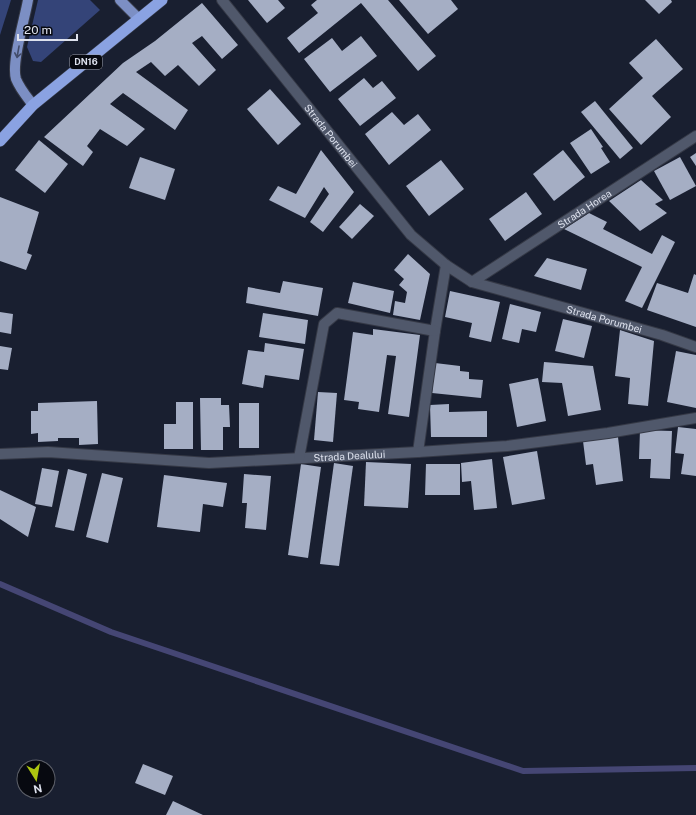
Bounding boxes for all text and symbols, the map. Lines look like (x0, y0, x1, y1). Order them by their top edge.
scale bar (18, 16, 77, 42)
text: 20 m (24, 23, 52, 37)
one-way arrow (13, 45, 21, 58)
road number: DN16 (70, 55, 102, 69)
street label: Strada Porumbei (302, 101, 360, 170)
street label: Strada Horea (555, 187, 613, 231)
street label: Strada Porumbei (565, 303, 643, 335)
street label: Strada Dealului (313, 448, 385, 463)
north arrow (16, 759, 56, 799)
text: N (33, 782, 43, 796)

